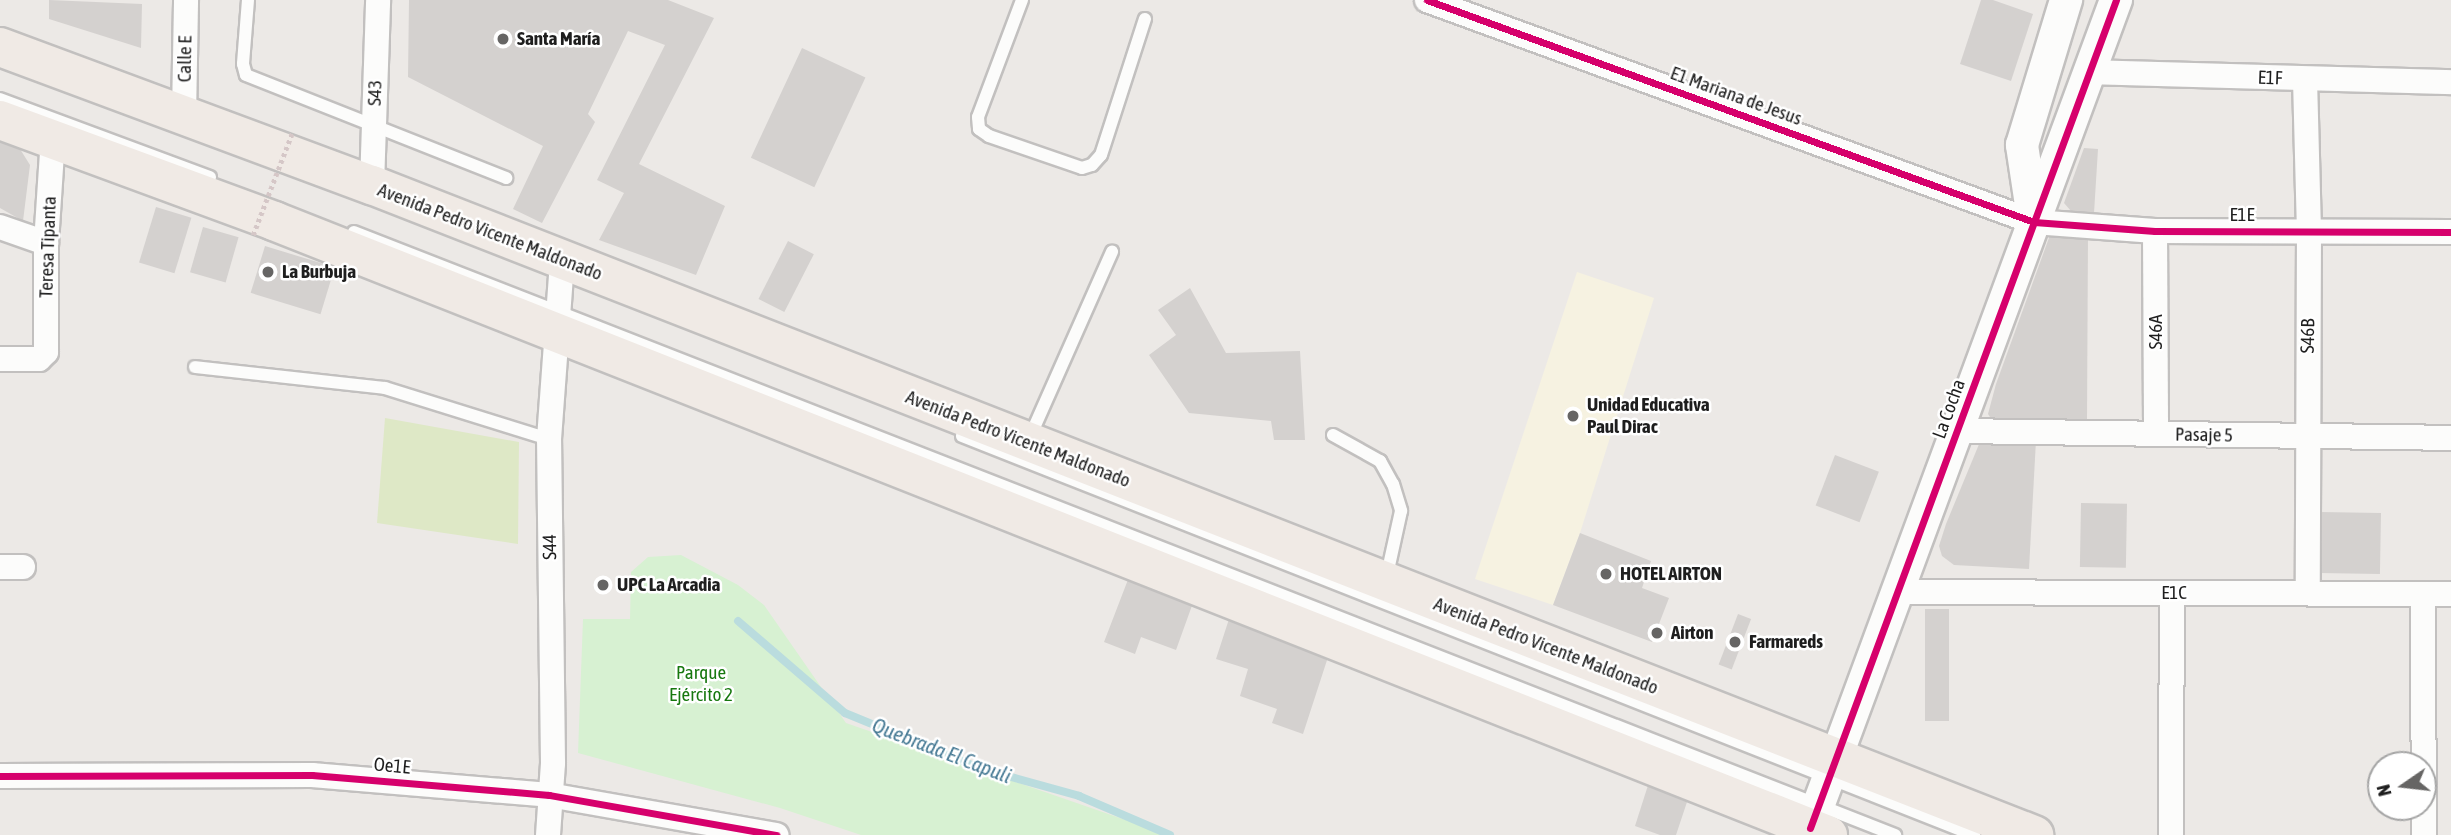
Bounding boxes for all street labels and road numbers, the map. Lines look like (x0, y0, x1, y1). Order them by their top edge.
street label: Calle E (173, 36, 197, 82)
street label: E1 Mariana de Jesus (1667, 62, 1805, 130)
street label: E1F (2257, 66, 2283, 90)
street label: S43 (363, 80, 387, 106)
street label: Avenida Pedro Vicente Maldonado (374, 179, 606, 285)
street label: Teresa Tipanta (35, 196, 61, 298)
street label: E1E (2229, 204, 2255, 226)
street label: S46A (2145, 314, 2167, 350)
street label: S46B (2296, 318, 2320, 354)
street label: La Cocha (1928, 376, 1970, 442)
street label: Avenida Pedro Vicente Maldonado (902, 386, 1134, 492)
street label: Pasaje 5 (2175, 423, 2233, 447)
street label: S44 (538, 534, 562, 560)
street label: E1C (2161, 582, 2187, 604)
street label: Avenida Pedro Vicente Maldonado (1430, 593, 1662, 699)
street label: Oe1E (373, 753, 411, 779)

